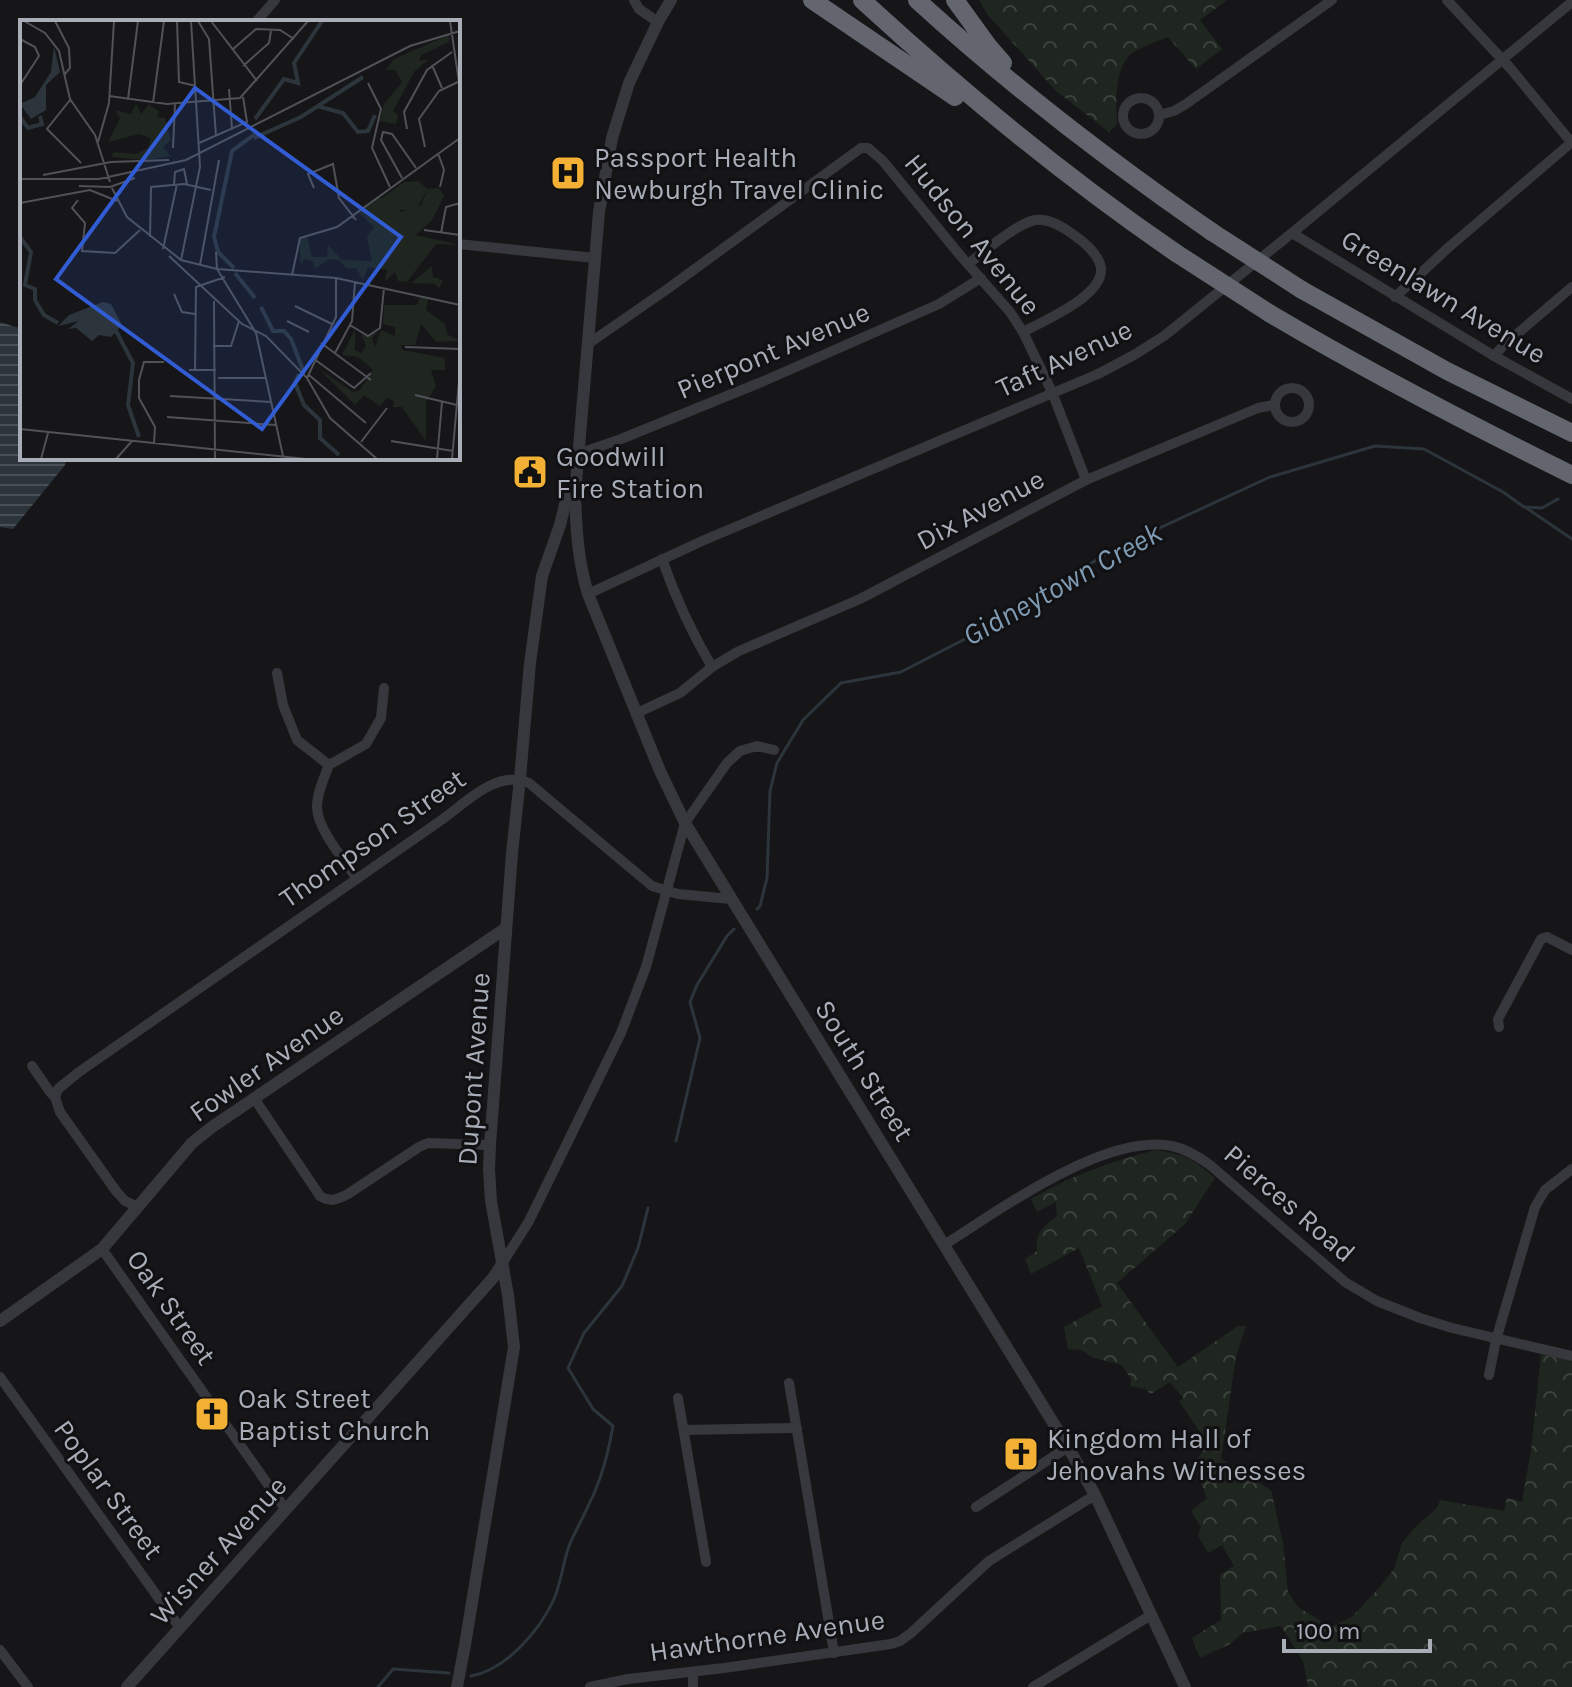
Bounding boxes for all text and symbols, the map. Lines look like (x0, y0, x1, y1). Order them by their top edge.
inset map (20, 20, 460, 460)
place label: Passport Health Newburgh Travel Clinic (594, 141, 884, 206)
street label: Hudson Avenue (897, 147, 1048, 322)
hospital icon: Passport Health Newburgh Travel Clinic (549, 154, 587, 192)
street label: Greenlawn Avenue (1335, 222, 1552, 371)
street label: Pierpont Avenue (672, 295, 875, 406)
street label: Taft Avenue (991, 313, 1137, 404)
place label: Goodwill Fire Station (556, 440, 704, 505)
public building icon: Goodwill Fire Station (511, 453, 549, 491)
street label: Dix Avenue (911, 462, 1050, 557)
water label: Gidneytown Creek (956, 514, 1168, 654)
street label: Thompson Street (273, 762, 472, 915)
street label: Dupont Avenue (450, 971, 497, 1167)
street label: South Street (808, 994, 921, 1147)
street label: Fowler Avenue (183, 998, 350, 1129)
street label: Pierces Road (1217, 1137, 1362, 1269)
street label: Oak Street (120, 1243, 223, 1371)
place label: Oak Street Baptist Church (238, 1382, 430, 1447)
church icon: Oak Street Baptist Church (193, 1395, 231, 1433)
street label: Poplar Street (47, 1413, 170, 1565)
place label: Kingdom Hall of Jehovahs Witnesses (1047, 1422, 1306, 1487)
church icon: Kingdom Hall of Jehovahs Witnesses (1002, 1435, 1040, 1473)
street label: Wisner Avenue (143, 1469, 294, 1631)
street label: Hawthorne Avenue (647, 1603, 887, 1668)
scale bar (1284, 1603, 1430, 1653)
text: 100 m (1296, 1617, 1361, 1645)

